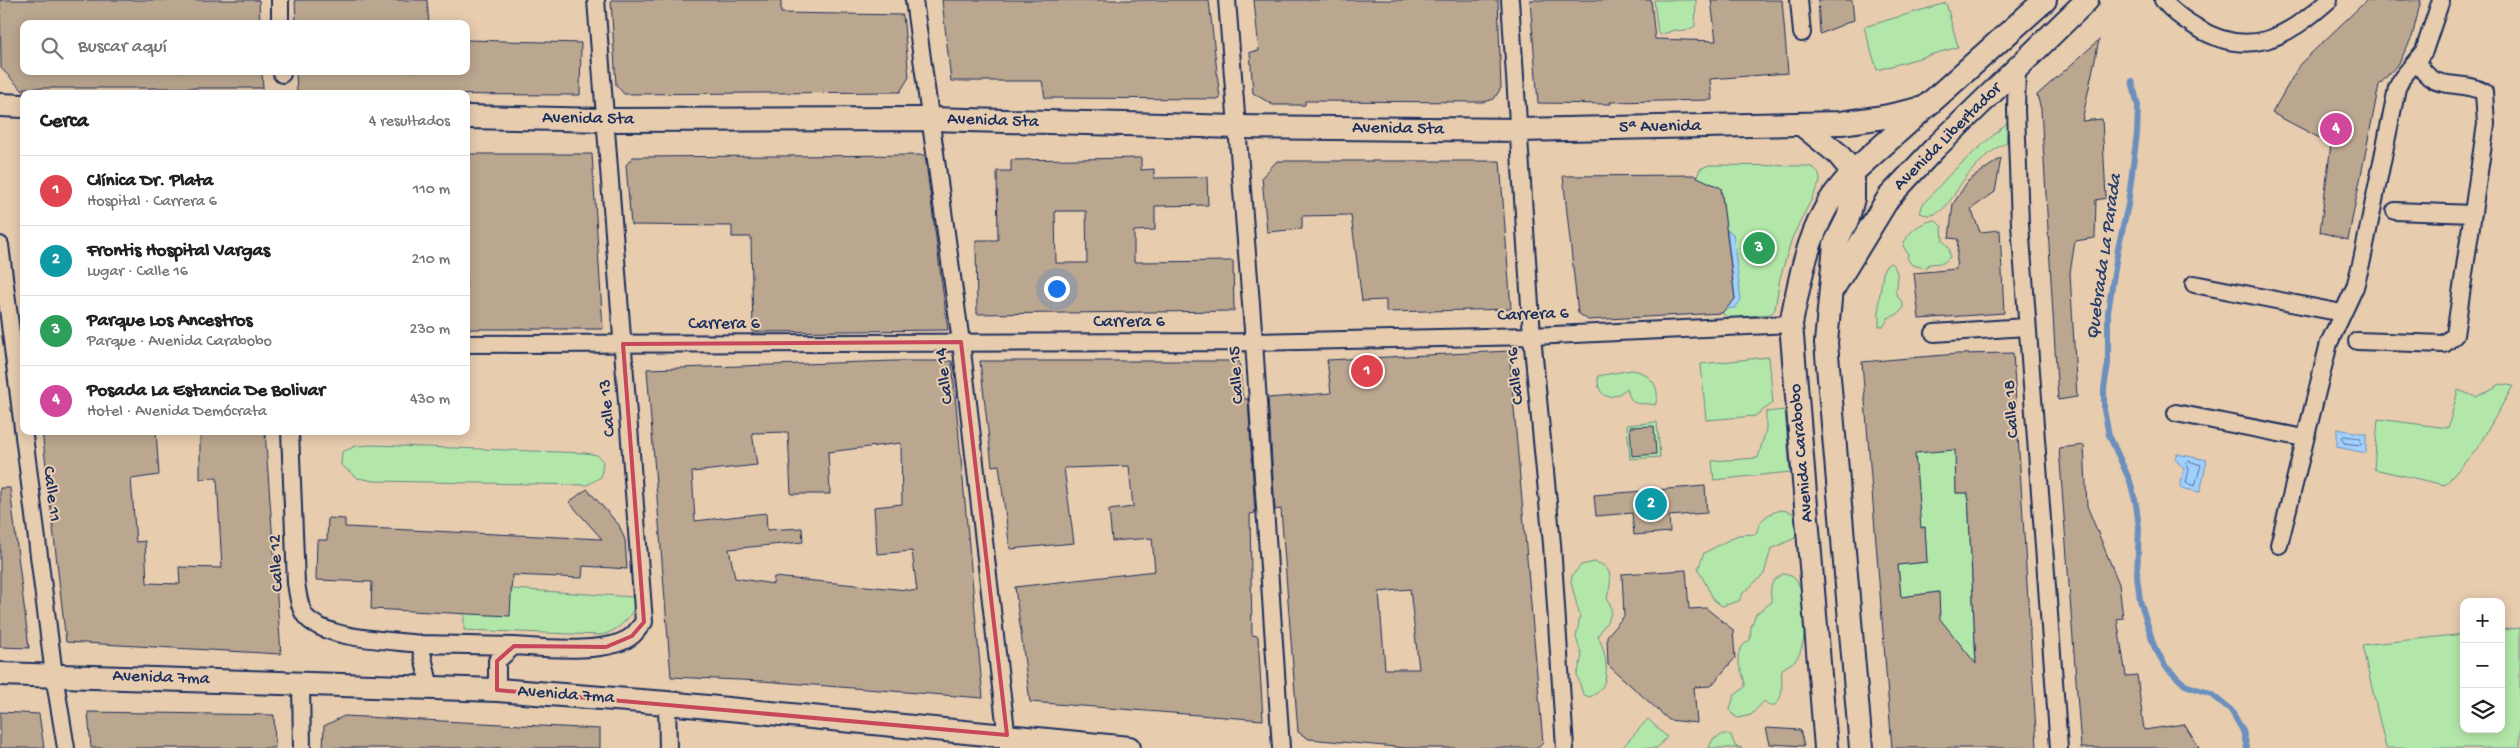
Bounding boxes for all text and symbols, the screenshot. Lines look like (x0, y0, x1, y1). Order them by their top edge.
search box (20, 20, 470, 75)
icon: search (38, 34, 66, 62)
text: Buscar aquí (78, 36, 167, 59)
street label: Avenida Libertador (1890, 77, 2008, 195)
street label: Avenida 5ta (542, 108, 635, 130)
street label: Avenida 5ta (947, 109, 1040, 133)
text: Cerca (40, 110, 88, 135)
pin: 4 (2320, 110, 2352, 148)
text: 4 resultados (369, 113, 450, 132)
street label: 5ª Avenida (1619, 116, 1702, 138)
street label: Avenida 5ta (1352, 118, 1445, 140)
text: Clínica Dr. Plata (87, 170, 213, 193)
water label: Quebrada La Parada (2082, 171, 2128, 341)
text: 1 (53, 181, 59, 200)
text: 110 m (413, 181, 450, 200)
text: Hospital · Carrera 6 (87, 193, 217, 212)
pin: 3 (1743, 229, 1775, 267)
text: Frontis Hospital Vargas (87, 240, 270, 263)
text: 2 (52, 251, 60, 270)
text: 210 m (411, 251, 450, 270)
text: Lugar · Calle 16 (87, 263, 188, 282)
your location (1044, 276, 1070, 302)
street label: Carrera 6 (1497, 303, 1570, 327)
text: Parque Los Ancestros (87, 310, 253, 333)
street label: Carrera 6 (1093, 312, 1166, 333)
street label: Carrera 6 (688, 314, 761, 335)
text: 3 (52, 321, 60, 340)
text: 230 m (410, 321, 450, 340)
text: Parque · Avenida Carabobo (87, 333, 272, 352)
street label: Calle 15 (1225, 345, 1249, 405)
street label: Calle 16 (1502, 345, 1529, 406)
street label: Calle 14 (931, 346, 959, 406)
pin: 1 (1351, 352, 1383, 390)
street label: Calle 13 (595, 378, 621, 438)
street label: Calle 18 (1999, 379, 2025, 439)
text: Posada La Estancia De Bolivar (87, 380, 325, 403)
street label: Avenida Carabobo (1785, 383, 1819, 523)
text: 4 (52, 391, 60, 410)
text: 430 m (410, 391, 450, 410)
text: Hotel · Avenida Demócrata (87, 403, 267, 422)
street label: Calle 11 (37, 465, 65, 523)
pin: 2 (1635, 485, 1667, 523)
street label: Calle 12 (265, 534, 289, 592)
map controls (2460, 598, 2505, 733)
button: + (2460, 598, 2505, 643)
button: − (2460, 643, 2505, 688)
street label: Avenida 7ma (112, 666, 211, 690)
street label: Avenida 7ma (517, 681, 616, 709)
button: layers (2460, 688, 2505, 733)

